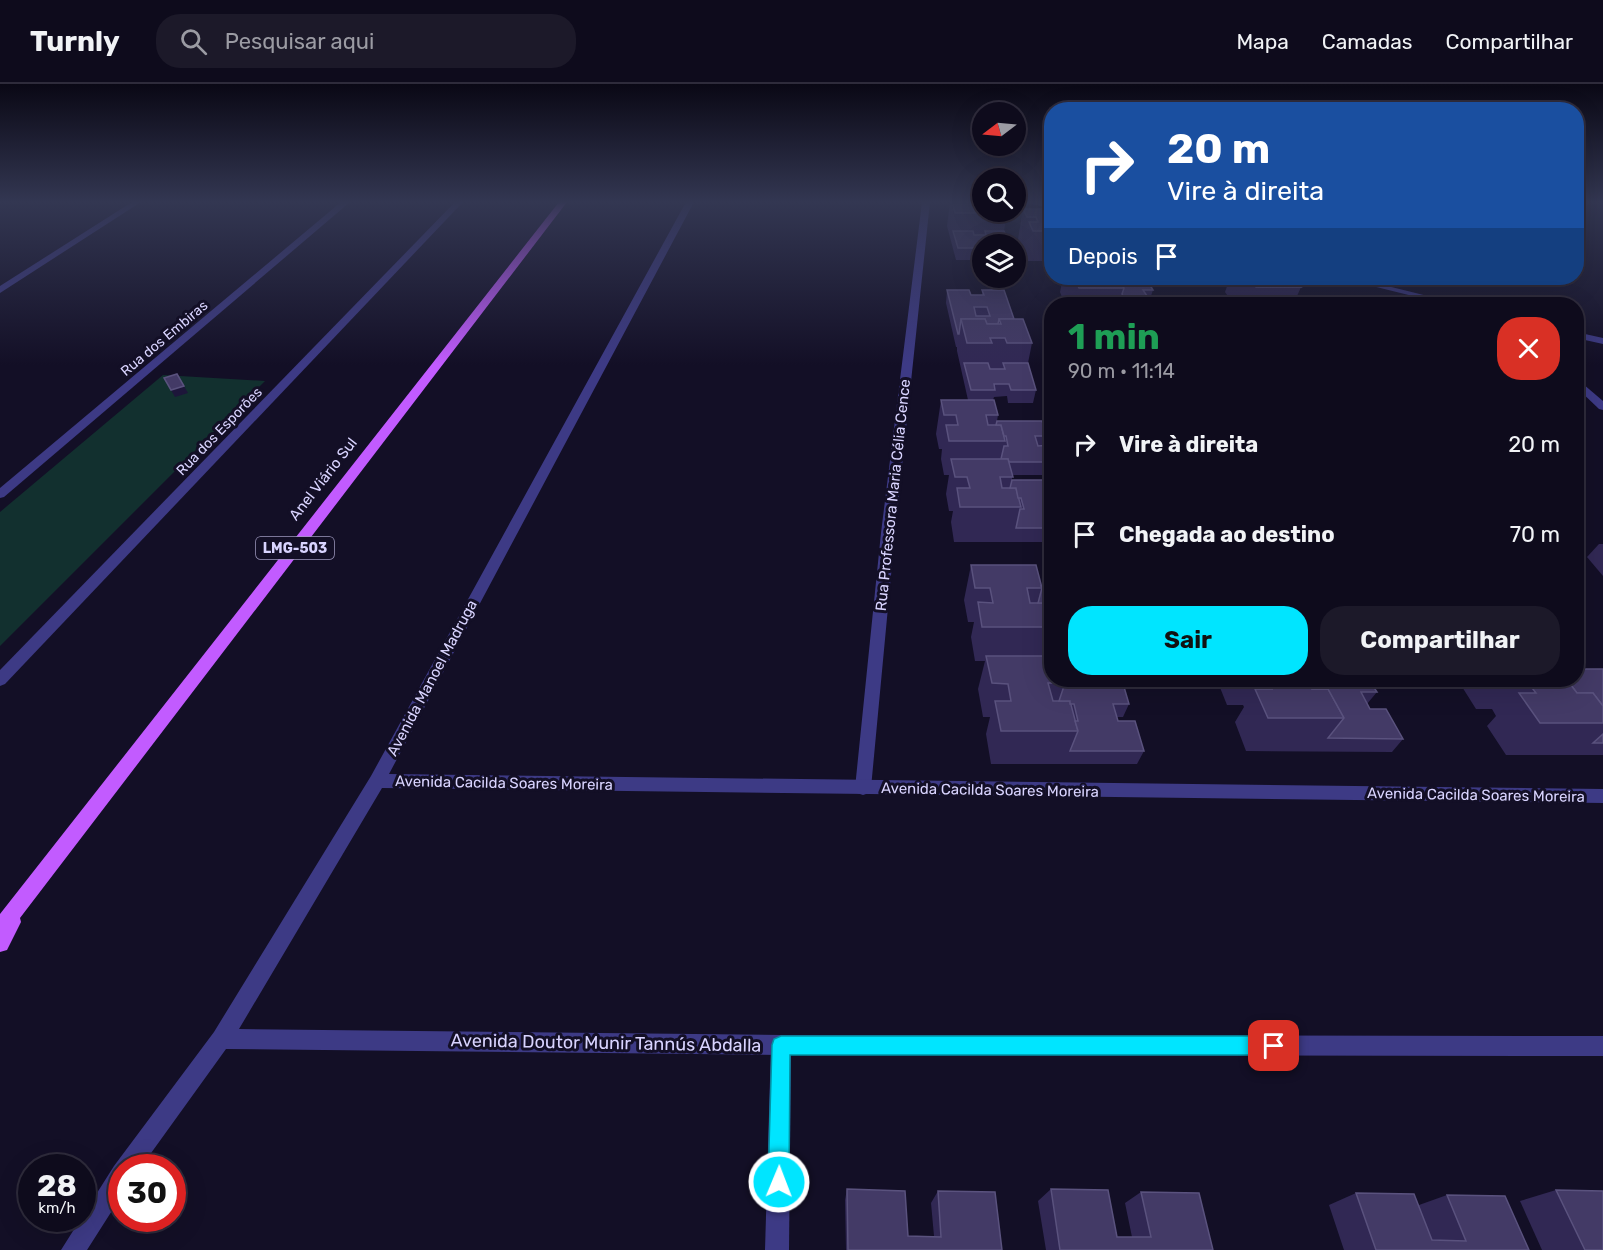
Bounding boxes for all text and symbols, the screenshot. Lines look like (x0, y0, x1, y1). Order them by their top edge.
search box (156, 14, 576, 68)
text: Turnly (30, 25, 120, 58)
icon: search (177, 25, 210, 58)
text: Pesquisar aqui (225, 28, 374, 55)
text: Mapa (1236, 29, 1289, 54)
text: Camadas (1322, 29, 1412, 54)
text: Compartilhar (1445, 29, 1573, 54)
north arrow (972, 102, 1026, 156)
map controls (972, 102, 1026, 288)
text: 20 m (1167, 124, 1270, 174)
icon: right (1068, 126, 1146, 204)
button: search (972, 168, 1026, 222)
text: Vire à direita (1167, 175, 1324, 207)
button: layers (972, 234, 1026, 288)
icon: arrive (1150, 240, 1183, 273)
text: Depois (1068, 243, 1138, 270)
street label: Rua dos Embiras (117, 297, 211, 380)
text: 1 min (1068, 315, 1160, 358)
button: close (1497, 317, 1560, 380)
text: 90 m · 11:14 (1068, 359, 1175, 383)
street label: Rua Professora Maria Célia Cence (872, 378, 914, 612)
street label: Rua dos Esporões (173, 384, 266, 479)
icon: right (1068, 428, 1101, 461)
text: Vire à direita (1119, 431, 1258, 458)
text: 20 m (1508, 431, 1560, 458)
street label: Anel Viário Sul (285, 434, 361, 524)
icon: arrive (1068, 518, 1101, 551)
text: Chegada ao destino (1119, 521, 1335, 548)
text: 70 m (1510, 521, 1560, 548)
road number: LMG-503 (256, 537, 334, 559)
street label: Avenida Manoel Madruga (383, 597, 481, 759)
button: Sair (1068, 606, 1308, 675)
button: Compartilhar (1320, 606, 1560, 675)
street label: Avenida Cacilda Soares Moreira (395, 772, 613, 794)
street label: Avenida Cacilda Soares Moreira (881, 779, 1099, 801)
street label: Avenida Cacilda Soares Moreira (1367, 784, 1585, 806)
pin (1248, 1020, 1299, 1071)
street label: Avenida Doutor Munir Tannús Abdalla (450, 1029, 762, 1057)
icon: arrive (1257, 1029, 1290, 1062)
position arrow (747, 1150, 811, 1214)
speed limit sign: 30 (108, 1154, 186, 1232)
text: 28 (37, 1168, 77, 1204)
text: km/h (38, 1199, 76, 1217)

